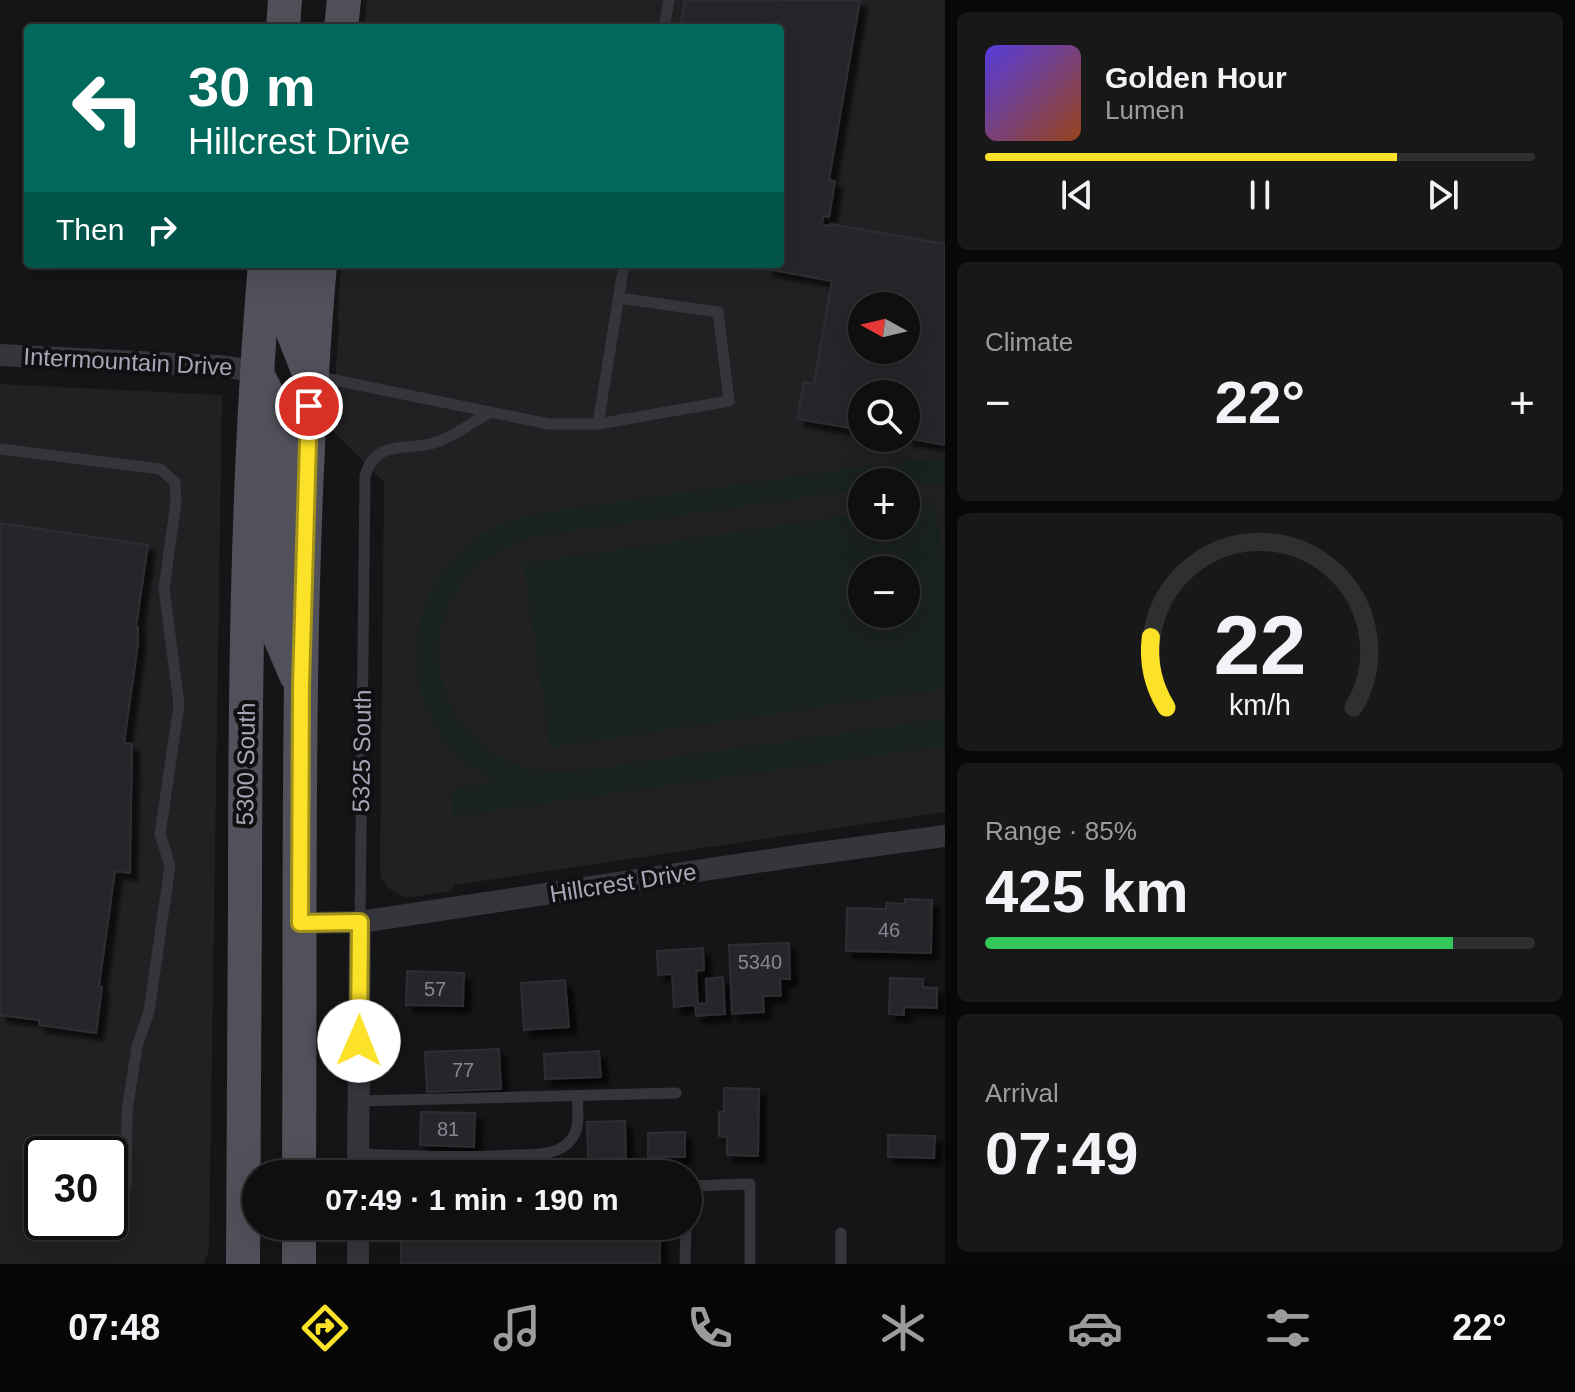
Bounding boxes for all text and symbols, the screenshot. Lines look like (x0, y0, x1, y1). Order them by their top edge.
text: 30 m (188, 55, 316, 118)
icon: left (56, 56, 160, 160)
text: Golden Hour (1105, 61, 1287, 94)
text: Lumen (1105, 95, 1185, 125)
text: Hillcrest Drive (188, 121, 410, 162)
icon: previous (1055, 173, 1099, 217)
icon: pause (1238, 173, 1282, 217)
icon: next (1421, 173, 1465, 217)
icon: right (140, 208, 184, 252)
text: Then (56, 213, 124, 246)
north arrow (848, 292, 920, 364)
map controls (848, 292, 920, 628)
text: Climate (985, 327, 1073, 357)
street label: Intermountain Drive (23, 343, 233, 380)
text: 22° (1215, 369, 1305, 436)
pin (275, 372, 343, 440)
text: − (985, 378, 1011, 427)
text: + (1509, 378, 1535, 427)
button: search (848, 380, 920, 452)
icon: arrive (287, 384, 331, 428)
button: + (848, 468, 920, 540)
button: − (848, 556, 920, 628)
text: 22 (1214, 599, 1306, 692)
street label: 5325 South (347, 689, 376, 813)
text: km/h (1229, 689, 1291, 721)
street label: 5300 South (231, 702, 260, 826)
text: Range · 85% (985, 816, 1137, 846)
street label: Hillcrest Drive (548, 858, 698, 907)
text: 425 km (985, 858, 1189, 925)
house number: 46 (878, 919, 900, 941)
house number: 5340 (738, 951, 782, 973)
house number: 57 (424, 978, 446, 1000)
position arrow (317, 999, 401, 1083)
house number: 77 (452, 1059, 474, 1081)
text: Arrival (985, 1078, 1059, 1108)
house number: 81 (437, 1118, 459, 1140)
text: 07:49 (985, 1120, 1138, 1187)
speed limit sign: 30 (24, 1136, 128, 1240)
text: 07:49 · 1 min · 190 m (325, 1183, 619, 1216)
icon: directions (297, 1300, 353, 1356)
icon: music (489, 1300, 545, 1356)
icon: phone (682, 1300, 738, 1356)
icon: climate (875, 1300, 931, 1356)
icon: car (1067, 1300, 1123, 1356)
icon: filters (1260, 1300, 1316, 1356)
text: 07:48 (68, 1307, 160, 1348)
text: 22° (1452, 1307, 1507, 1348)

